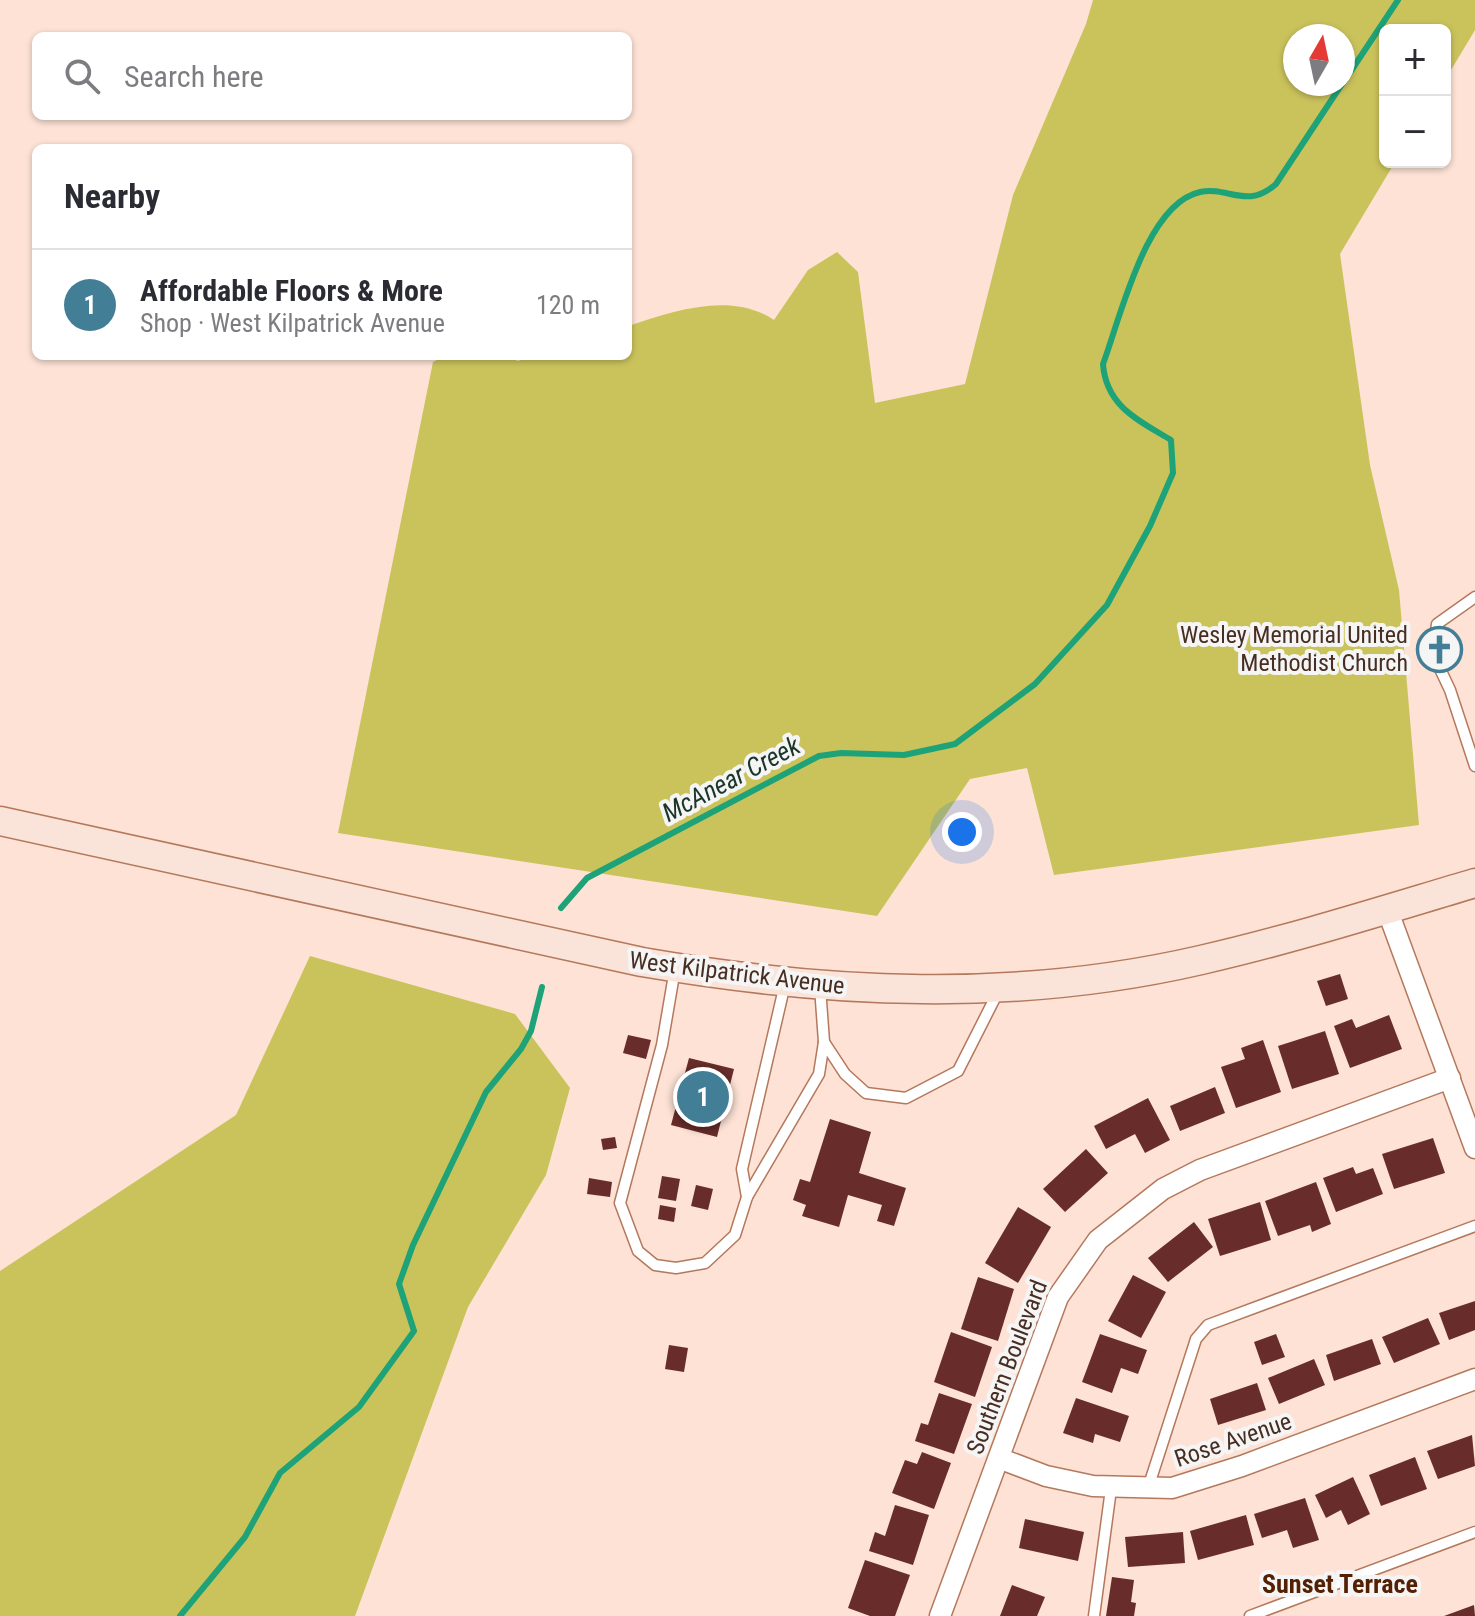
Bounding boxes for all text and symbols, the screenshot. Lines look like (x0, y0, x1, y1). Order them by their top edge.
north arrow (1283, 24, 1355, 96)
map controls (1379, 24, 1451, 168)
button: + (1379, 24, 1451, 96)
search box (32, 32, 632, 120)
icon: search (60, 54, 104, 98)
text: Search here (124, 59, 264, 94)
button: − (1379, 96, 1451, 168)
text: Nearby (64, 176, 160, 216)
text: Affordable Floors & More (140, 273, 443, 308)
text: 1 (83, 290, 97, 320)
text: 120 m (536, 290, 600, 320)
text: Shop · West Kilpatrick Avenue (140, 308, 445, 338)
place label: Wesley Memorial United Methodist Church (1180, 621, 1408, 677)
church icon: Wesley Memorial United Methodist Church (1415, 625, 1463, 673)
water label: McAnear Creek (657, 730, 806, 828)
your location (942, 812, 982, 852)
street label: West Kilpatrick Avenue (628, 946, 846, 1000)
pin: 1 (677, 1067, 729, 1127)
street label: Southern Boulevard (961, 1276, 1053, 1458)
street label: Rose Avenue (1171, 1407, 1295, 1473)
district label: Sunset Terrace (1262, 1569, 1418, 1599)

